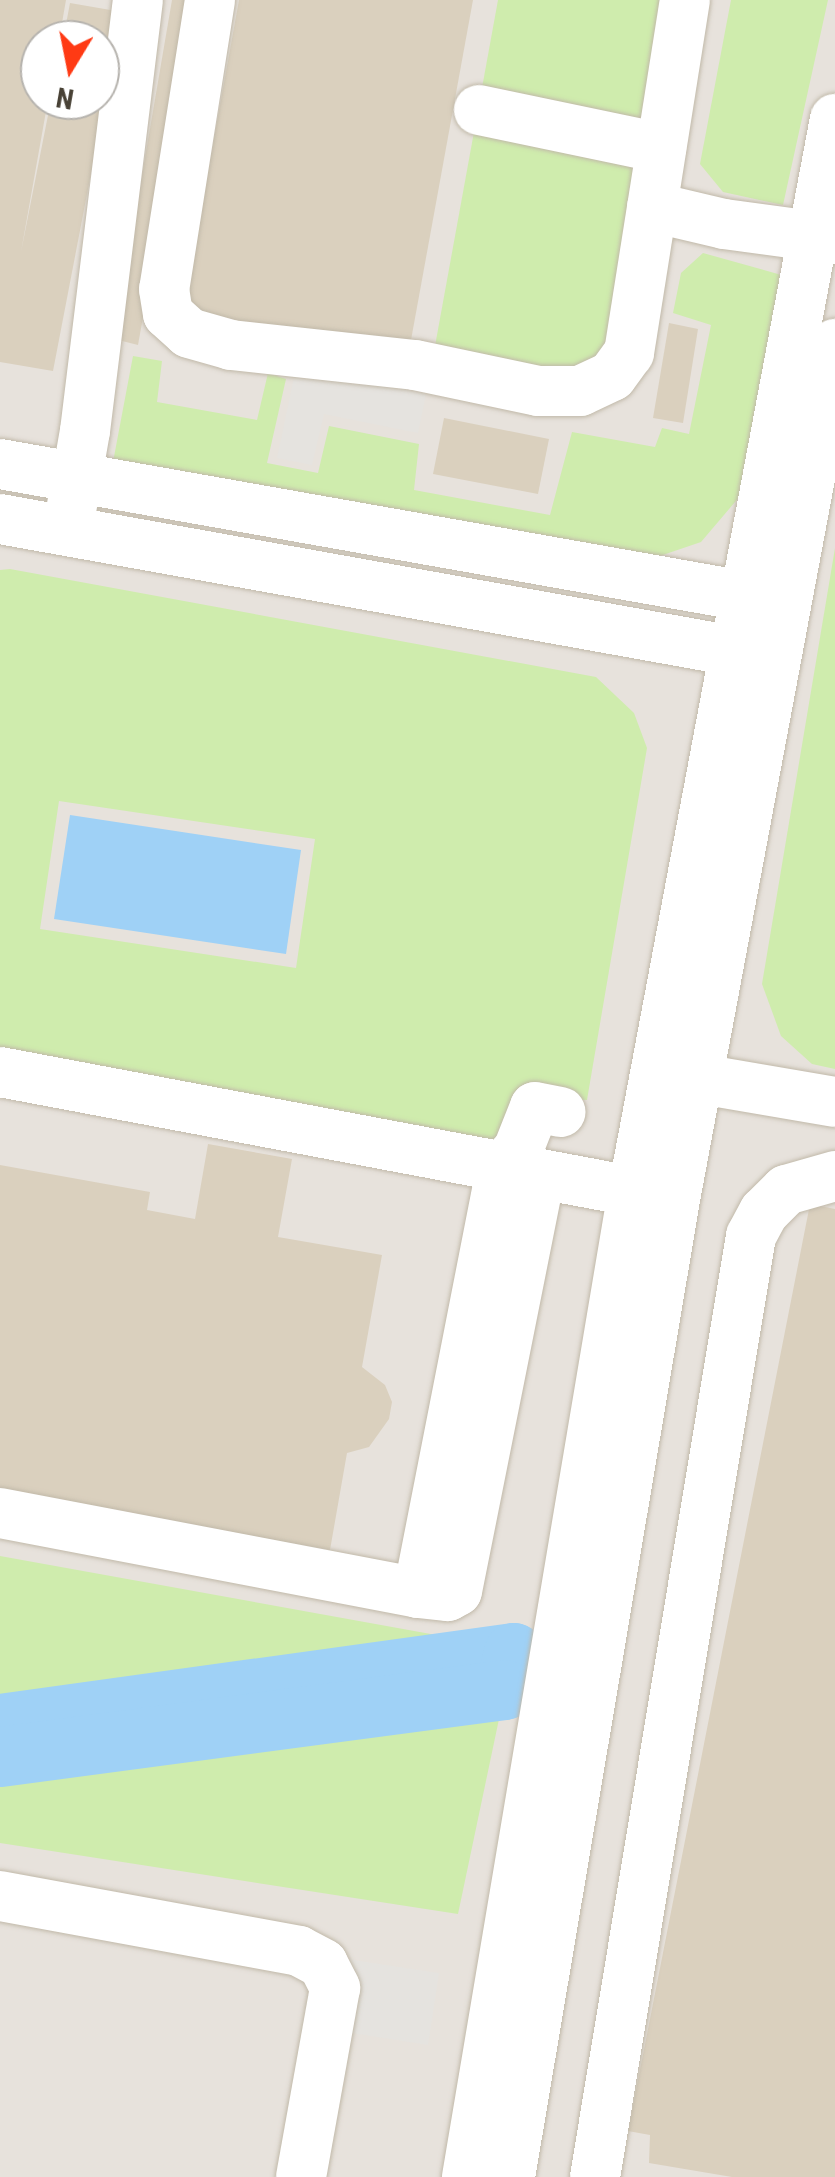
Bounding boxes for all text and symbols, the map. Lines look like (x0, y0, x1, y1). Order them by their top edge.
north arrow (20, 20, 120, 120)
text: N (54, 80, 76, 116)

